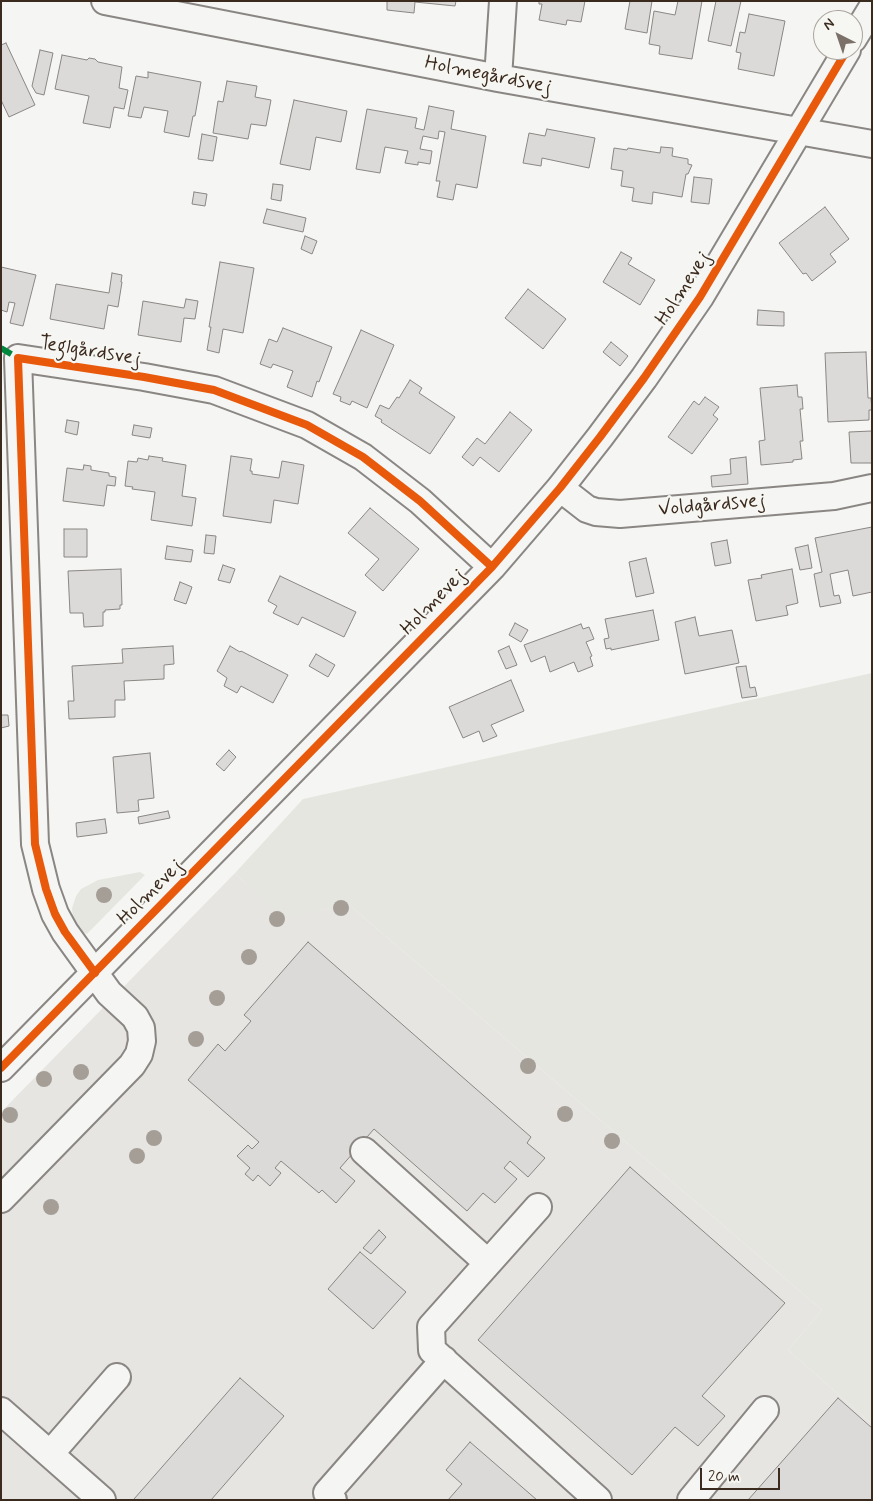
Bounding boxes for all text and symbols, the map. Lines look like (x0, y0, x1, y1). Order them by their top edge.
north arrow (813, 10, 863, 60)
text: N (819, 15, 838, 34)
street label: Holmegårdsvej (423, 52, 553, 100)
street label: Holmevej (651, 248, 717, 330)
street label: Teglgårdsvej (37, 332, 143, 372)
street label: Voldgårdsvej (657, 489, 767, 523)
street label: Holmevej (396, 565, 472, 641)
street label: Holmevej (113, 855, 189, 931)
scale bar (703, 1458, 783, 1490)
text: 20 m (708, 1467, 740, 1487)

